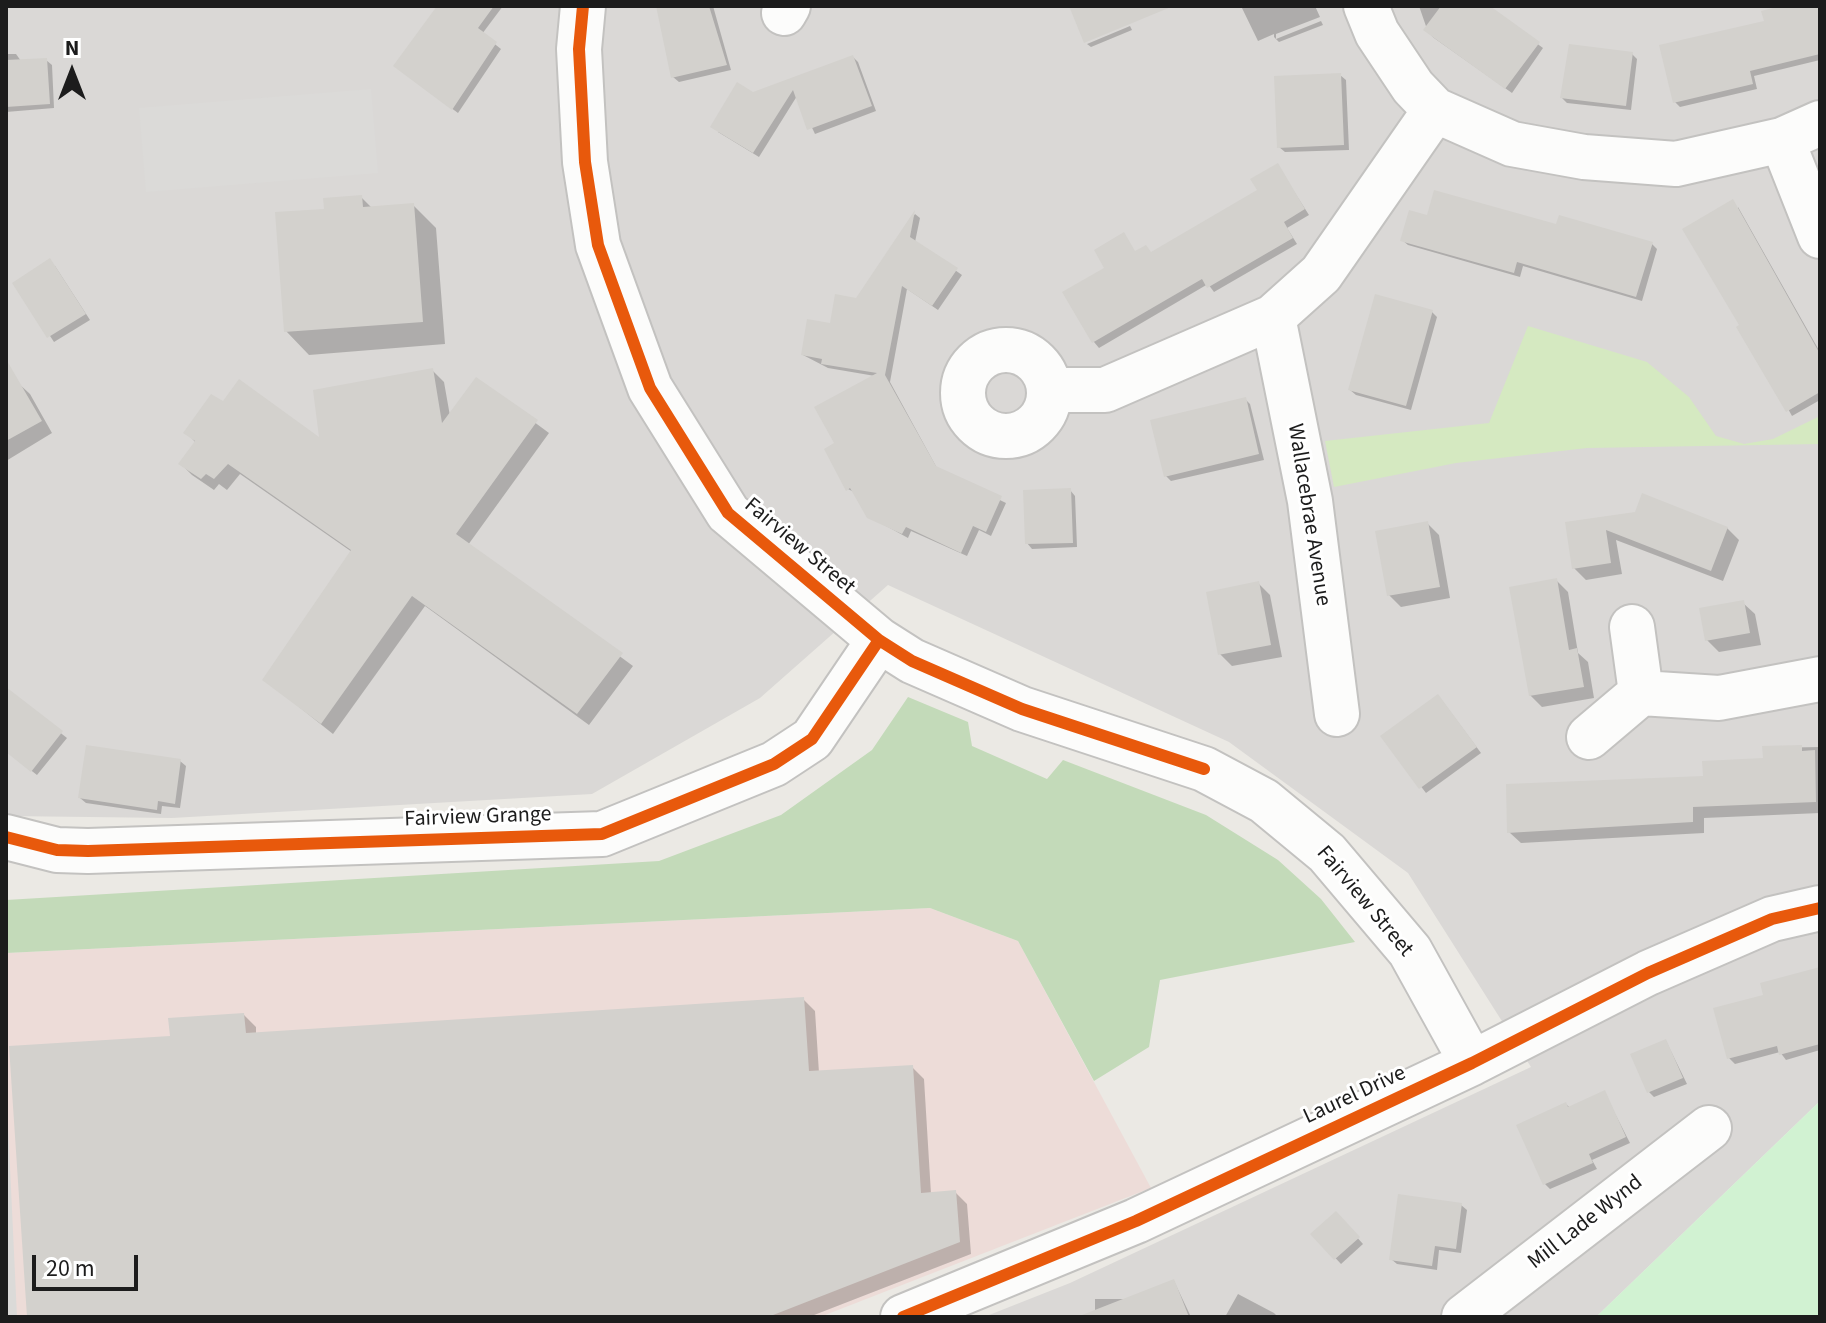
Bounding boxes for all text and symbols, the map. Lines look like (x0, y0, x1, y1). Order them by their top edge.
north arrow (32, 32, 112, 112)
text: N (65, 32, 79, 64)
street label: Wallacebrae Avenue (1281, 422, 1335, 608)
street label: Fairview Street (738, 493, 860, 601)
street label: Fairview Grange (404, 802, 552, 834)
street label: Fairview Street (1310, 841, 1418, 963)
street label: Laurel Drive (1300, 1061, 1410, 1131)
street label: Mill Lade Wynd (1523, 1170, 1649, 1276)
scale bar (36, 1239, 142, 1289)
text: 20 m (46, 1251, 95, 1286)

